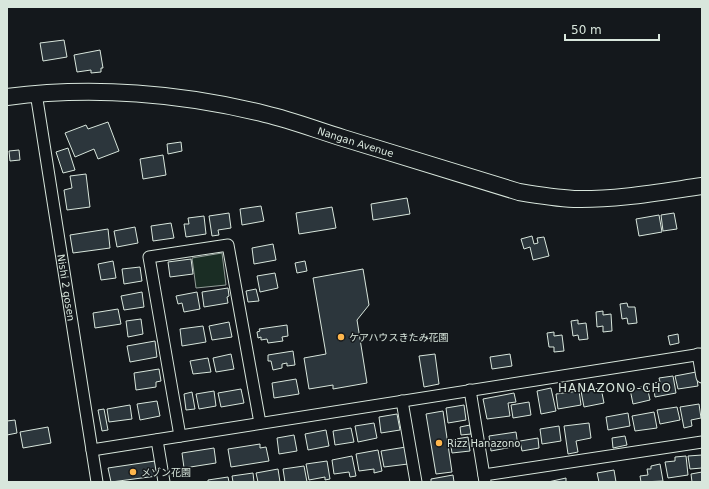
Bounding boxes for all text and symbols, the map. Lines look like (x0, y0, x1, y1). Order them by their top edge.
scale bar (565, 16, 659, 42)
text: 50 m (571, 23, 602, 37)
street label: Nangan Avenue (316, 125, 395, 159)
street label: Nishi 2 gosen (55, 253, 77, 322)
marker: ケアハウスきたみ花園 (336, 332, 346, 342)
place label: ケアハウスきたみ花園 (349, 332, 449, 343)
district label: HANAZONO-CHO (558, 381, 672, 395)
marker: Rizz Hanazono (434, 438, 444, 448)
place label: Rizz Hanazono (447, 438, 520, 449)
marker: メゾン花園 (128, 467, 138, 477)
place label: メゾン花園 (141, 467, 191, 478)

